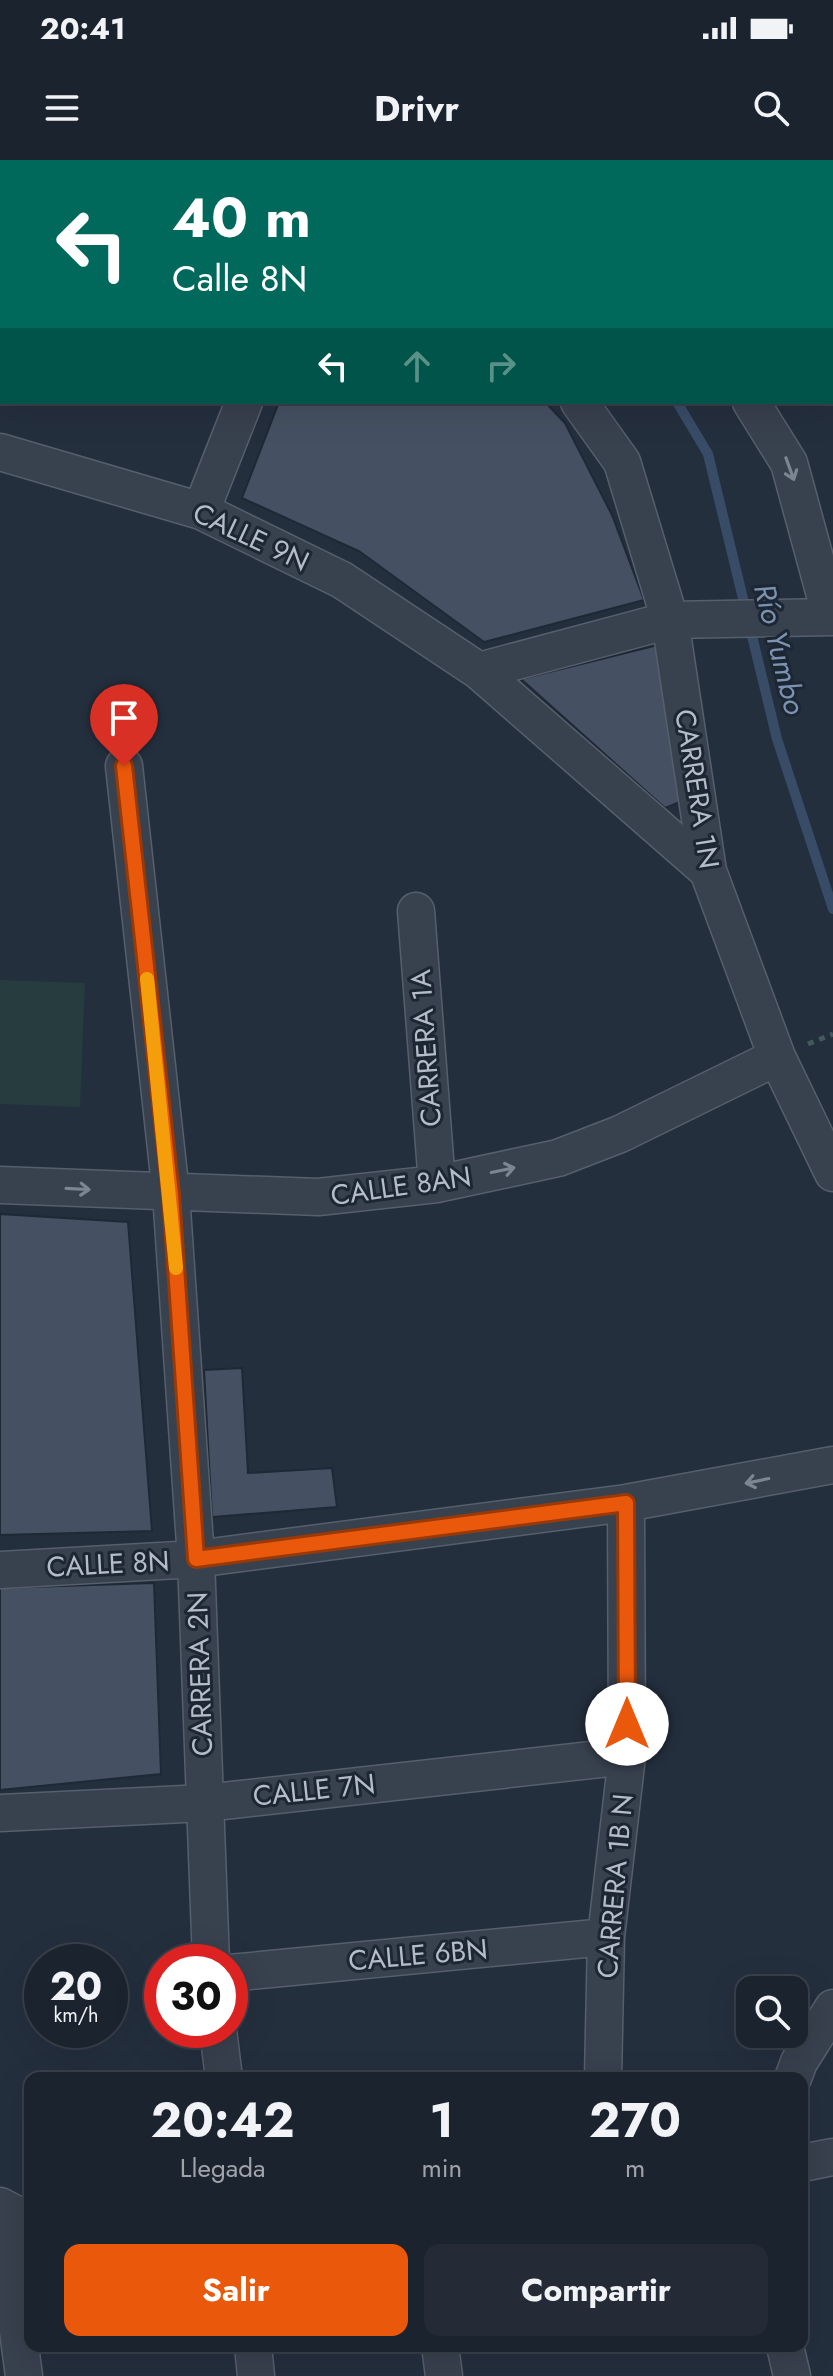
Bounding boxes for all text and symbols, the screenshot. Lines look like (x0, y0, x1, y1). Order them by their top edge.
text: 20:41 (40, 7, 125, 50)
text: Drivr (374, 82, 459, 134)
icon: menu (40, 86, 84, 130)
icon: search (749, 86, 793, 130)
text: 40 m (172, 177, 311, 258)
icon: left (40, 192, 144, 296)
text: Calle 8N (172, 252, 307, 304)
icon: left (311, 344, 355, 388)
icon: ahead (395, 344, 439, 388)
icon: right (479, 344, 523, 388)
one-way arrow (784, 456, 798, 481)
street label: CALLE 9N (186, 492, 316, 582)
water label: Río Yumbo (743, 579, 817, 719)
pin (90, 684, 158, 766)
icon: arrive (102, 696, 146, 740)
street label: CARRERA 1N (664, 706, 730, 872)
street label: CARRERA 1A (400, 967, 452, 1128)
street label: CALLE 8AN (328, 1156, 474, 1216)
one-way arrow (490, 1162, 516, 1177)
one-way arrow (64, 1182, 91, 1197)
one-way arrow (744, 1474, 770, 1489)
street label: CALLE 8N (45, 1540, 171, 1588)
street label: CARRERA 2N (177, 1591, 223, 1757)
position arrow (585, 1682, 669, 1766)
street label: CALLE 7N (251, 1763, 377, 1817)
street label: CARRERA 1B N (587, 1792, 643, 1980)
street label: CALLE 6BN (347, 1928, 489, 1982)
speed limit sign: 30 (144, 1944, 248, 2048)
text: 20 (50, 1957, 102, 2015)
map controls (736, 1976, 808, 2048)
button: search (736, 1976, 808, 2048)
text: km/h (53, 2001, 99, 2030)
text: 20:42 (151, 2086, 295, 2155)
text: 1 (430, 2086, 454, 2155)
text: 270 (589, 2086, 681, 2155)
text: Llegada (180, 2149, 266, 2187)
text: min (421, 2149, 462, 2187)
text: m (625, 2149, 645, 2187)
button: Salir (64, 2244, 408, 2336)
button: Compartir (424, 2244, 768, 2336)

